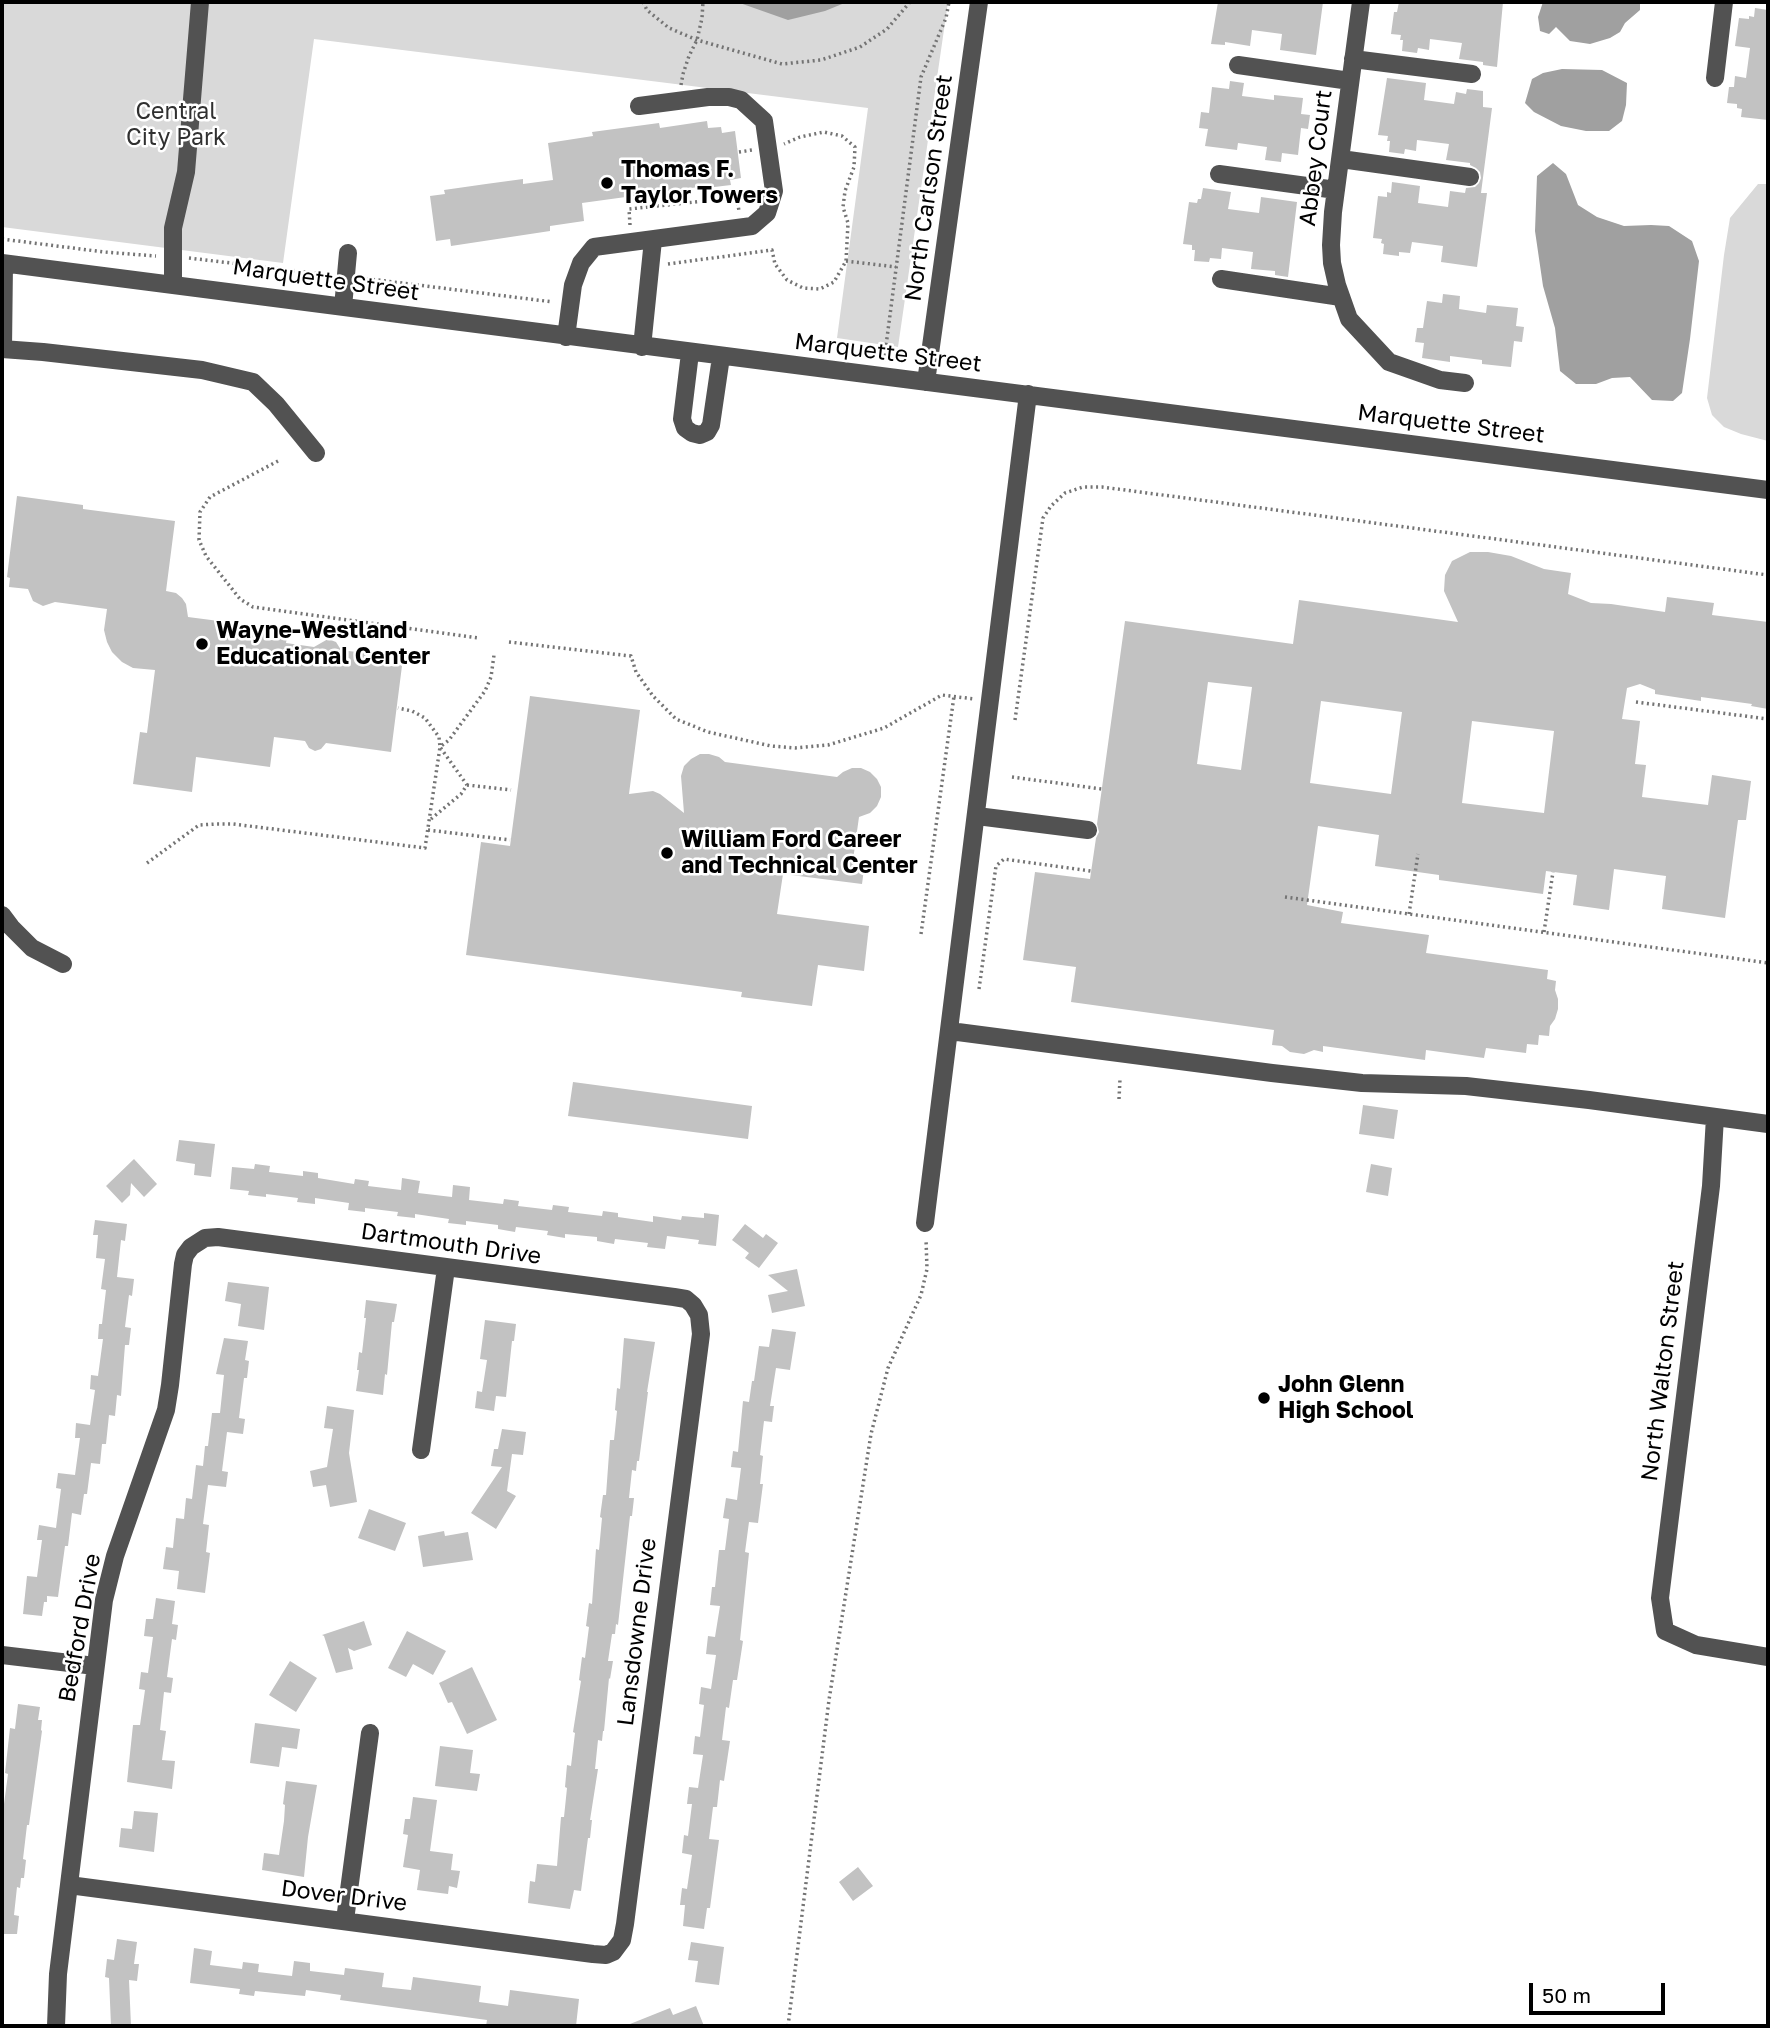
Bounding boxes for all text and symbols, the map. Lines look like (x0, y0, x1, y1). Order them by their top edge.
street label: North Carlson Street (899, 73, 959, 303)
street label: Abbey Court (1294, 88, 1338, 228)
park label: Central City Park (126, 98, 226, 152)
place label: Thomas F. Taylor Towers (621, 156, 778, 210)
marker: Thomas F. Taylor Towers (599, 175, 615, 191)
street label: Marquette Street (231, 253, 421, 307)
street label: Marquette Street (793, 328, 983, 378)
street label: Marquette Street (1356, 399, 1546, 449)
place label: Wayne-Westland Educational Center (216, 617, 430, 671)
marker: Wayne-Westland Educational Center (194, 636, 210, 652)
place label: William Ford Career and Technical Center (681, 826, 918, 880)
marker: William Ford Career and Technical Center (659, 845, 675, 861)
street label: Dartmouth Drive (359, 1218, 543, 1270)
street label: North Walton Street (1636, 1259, 1690, 1483)
place label: John Glenn High School (1278, 1371, 1413, 1425)
marker: John Glenn High School (1256, 1390, 1272, 1406)
street label: Lansdowne Drive (612, 1536, 662, 1728)
street label: Bedford Drive (53, 1552, 107, 1704)
street label: Dover Drive (279, 1875, 409, 1917)
scale bar (1532, 1968, 1668, 2012)
text: 50 m (1542, 1982, 1591, 2008)

